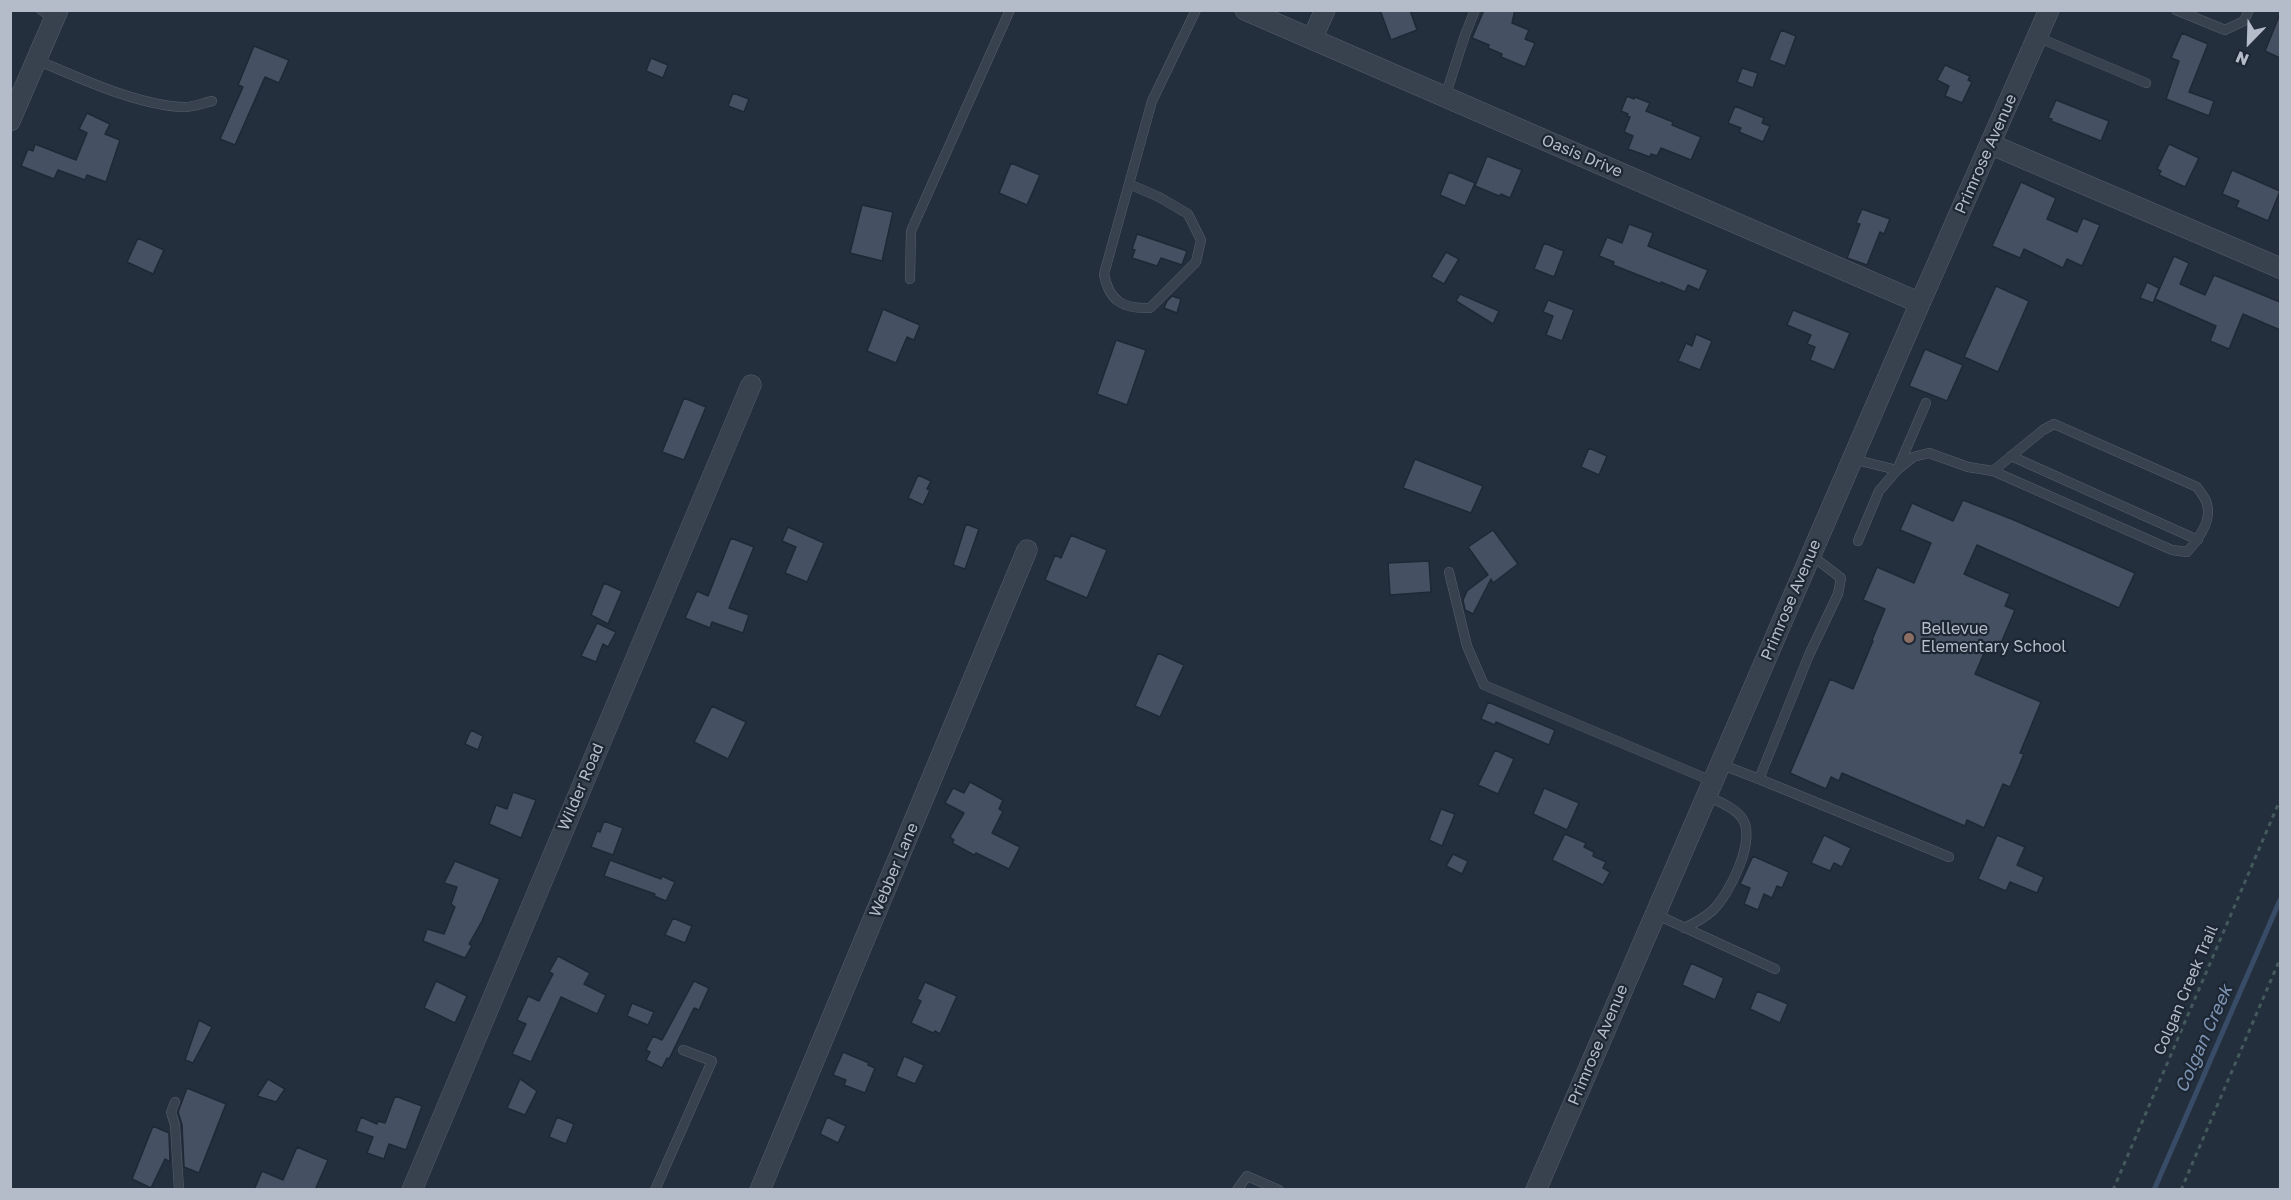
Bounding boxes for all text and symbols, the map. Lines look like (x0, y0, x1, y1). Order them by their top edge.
north arrow (2219, 12, 2279, 72)
text: N (2232, 47, 2251, 70)
street label: Primrose Avenue (1951, 91, 2021, 217)
street label: Oasis Drive (1539, 130, 1625, 182)
street label: Primrose Avenue (1757, 537, 1825, 663)
place label: Bellevue Elementary School (1921, 619, 2066, 657)
marker: Bellevue Elementary School (1902, 631, 1916, 645)
street label: Wilder Road (554, 740, 608, 834)
street label: Webber Lane (866, 820, 922, 920)
street label: Colgan Creek Trail (2150, 922, 2222, 1058)
street label: Primrose Avenue (1564, 982, 1632, 1108)
water label: Colgan Creek (2171, 982, 2237, 1096)

